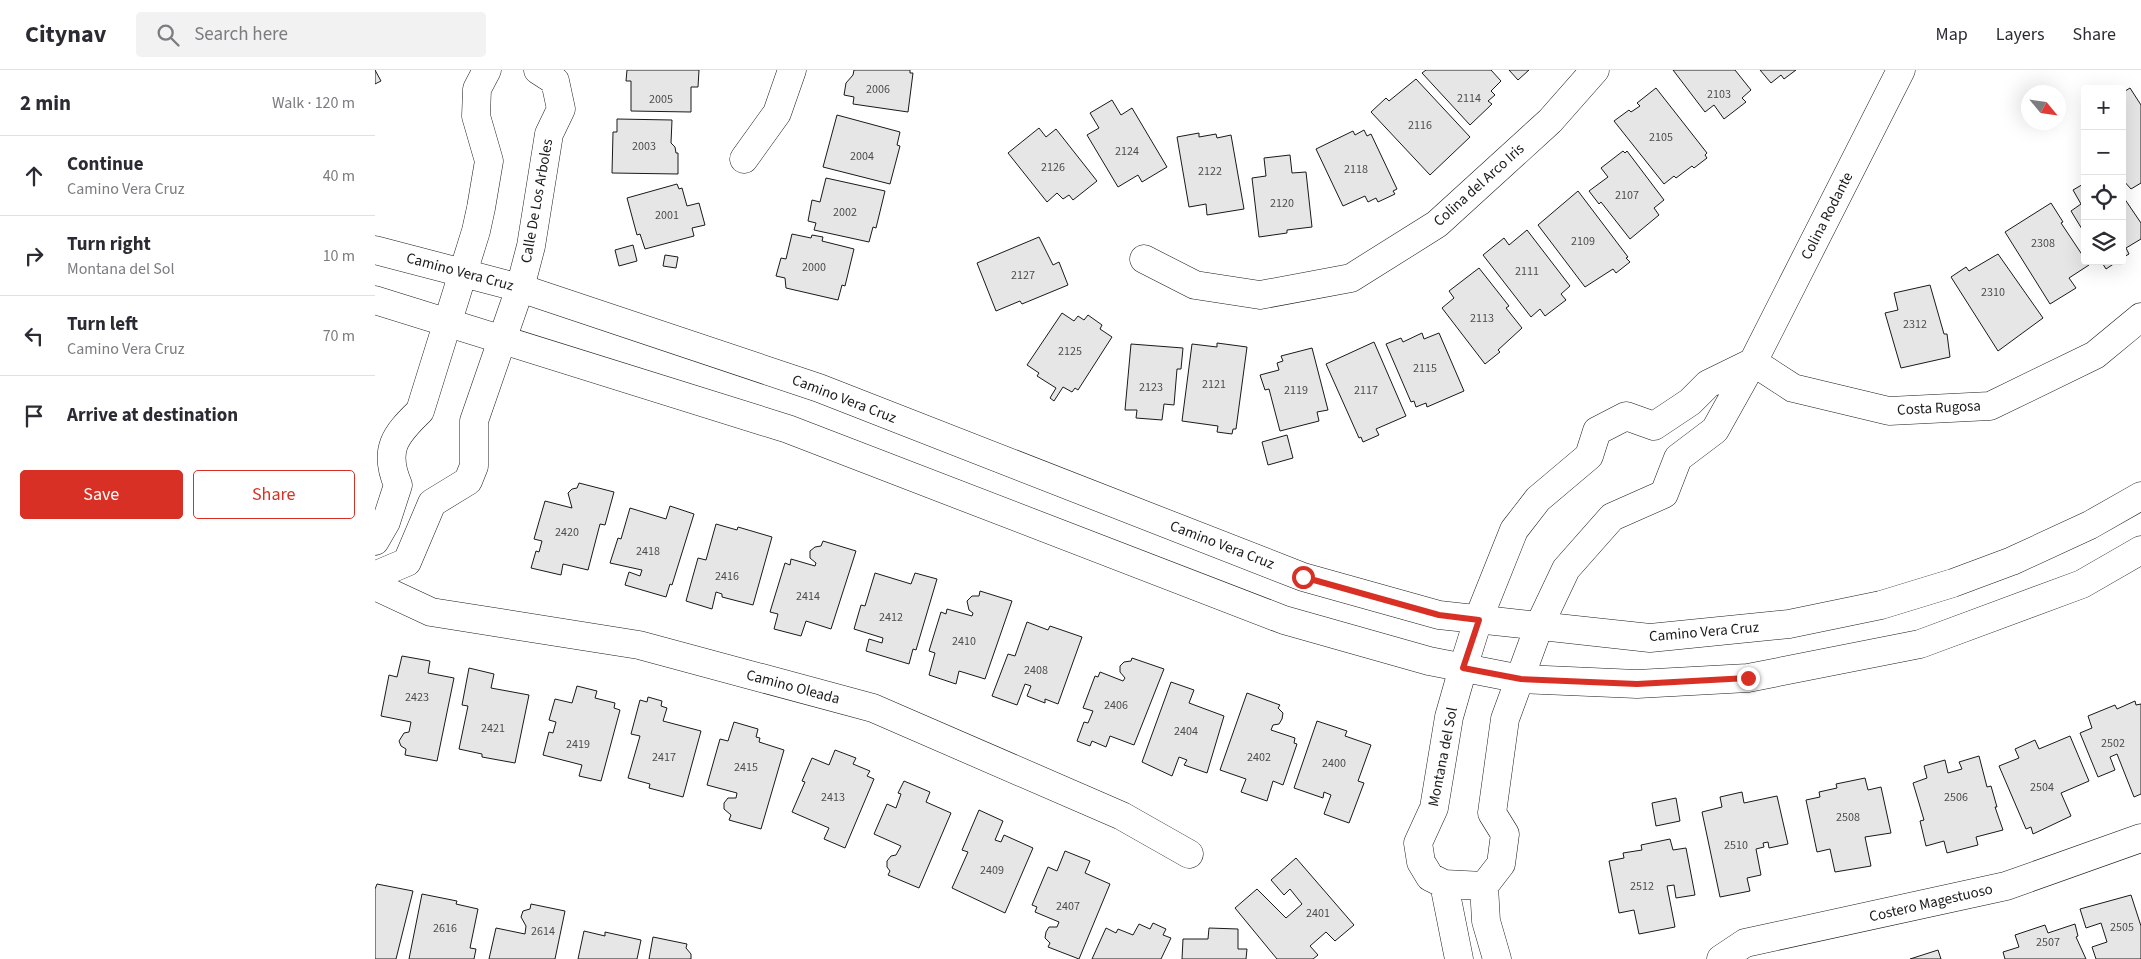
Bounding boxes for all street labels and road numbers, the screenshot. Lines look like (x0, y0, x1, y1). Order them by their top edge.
street label: Calle De Los Arboles (516, 137, 558, 265)
street label: Colina del Arco Iris (1429, 139, 1529, 231)
street label: Colina Rodante (1796, 169, 1858, 263)
street label: Camino Vera Cruz (404, 248, 516, 296)
street label: Camino Vera Cruz (789, 369, 899, 429)
street label: Costa Rugosa (1897, 395, 1981, 421)
street label: Camino Vera Cruz (1167, 515, 1277, 575)
street label: Camino Vera Cruz (1648, 617, 1760, 647)
street label: Camino Oleada (744, 664, 842, 710)
street label: Montana del Sol (1423, 705, 1463, 809)
street label: Costero Magestuoso (1867, 879, 1995, 927)

